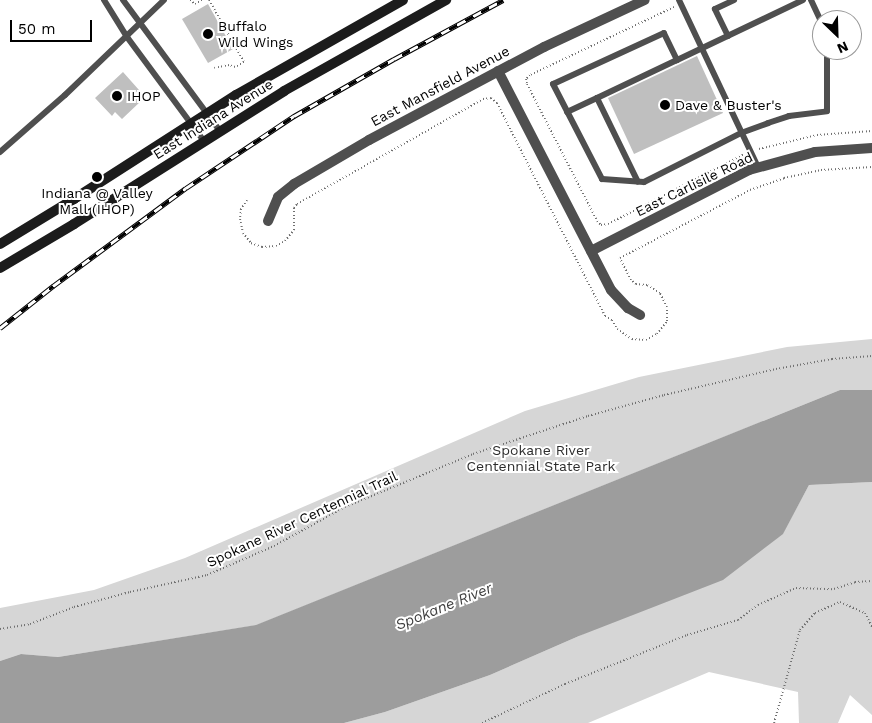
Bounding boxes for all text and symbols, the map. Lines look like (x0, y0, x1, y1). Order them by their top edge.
scale bar (12, 10, 95, 42)
north arrow (812, 10, 862, 60)
place label: Buffalo Wild Wings (218, 18, 294, 50)
text: 50 m (18, 20, 55, 38)
marker: Buffalo Wild Wings (202, 28, 214, 40)
text: N (835, 38, 851, 57)
street label: East Mansfield Avenue (367, 42, 513, 130)
street label: East Indiana Avenue (150, 75, 276, 163)
place label: IHOP (127, 88, 160, 104)
marker: IHOP (111, 90, 123, 102)
place label: Dave & Buster's (675, 97, 782, 113)
marker: Dave & Buster's (659, 99, 671, 111)
street label: East Carlisile Road (633, 148, 755, 220)
marker: Indiana @ Valley Mall (IHOP) (91, 171, 103, 183)
place label: Indiana @ Valley Mall (IHOP) (41, 185, 153, 218)
park label: Spokane River Centennial State Park (466, 442, 616, 474)
street label: Spokane River Centennial Trail (204, 467, 400, 571)
water label: Spokane River (393, 579, 495, 635)

